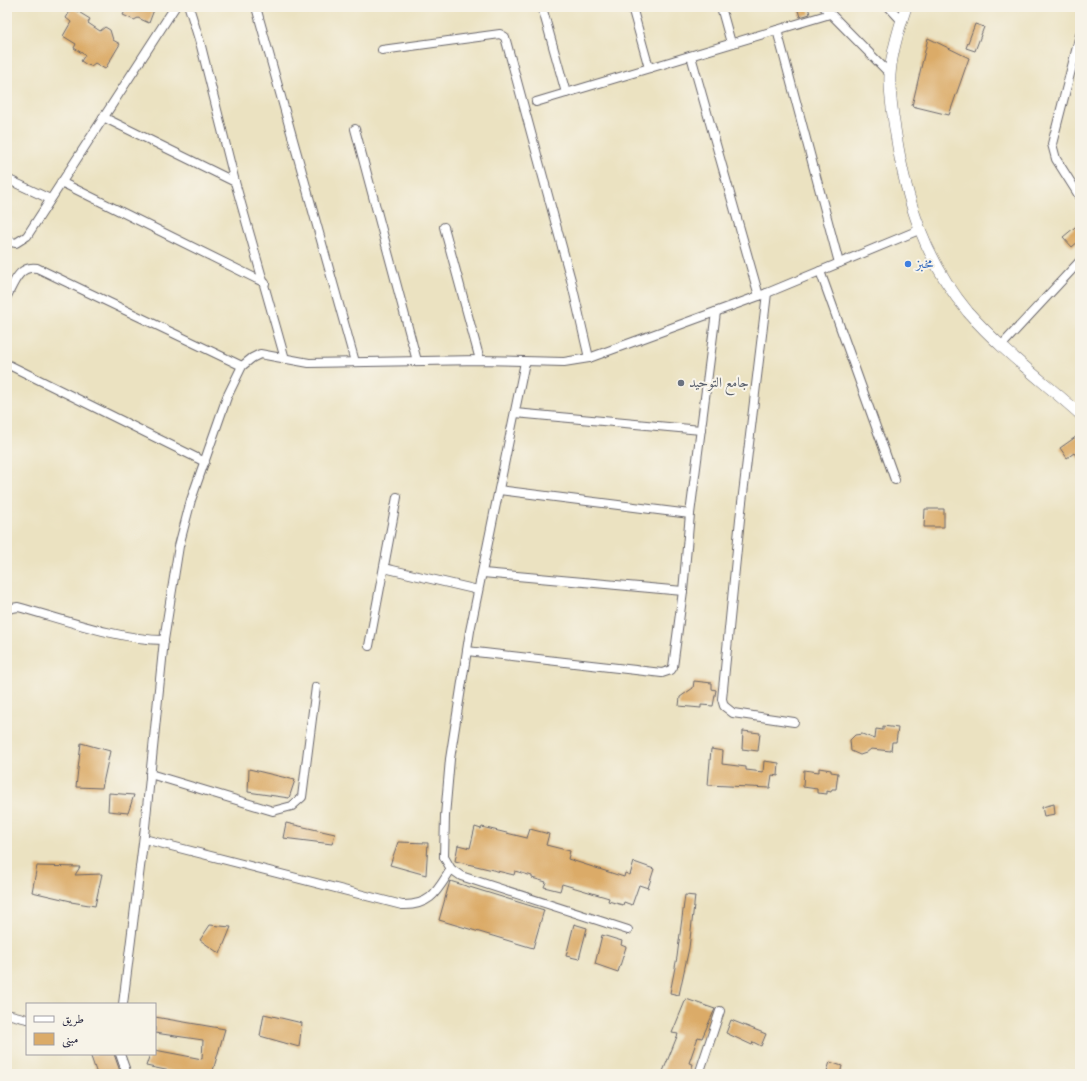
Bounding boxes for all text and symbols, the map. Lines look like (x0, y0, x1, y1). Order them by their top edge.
place label: مخبز (914, 255, 934, 273)
marker: مخبز (903, 259, 913, 269)
place label: جامع التوحيد (689, 374, 749, 396)
marker: جامع التوحيد (676, 378, 686, 388)
legend (26, 1003, 156, 1055)
text: طريق (62, 1012, 84, 1027)
text: مبنى (62, 1032, 78, 1048)

